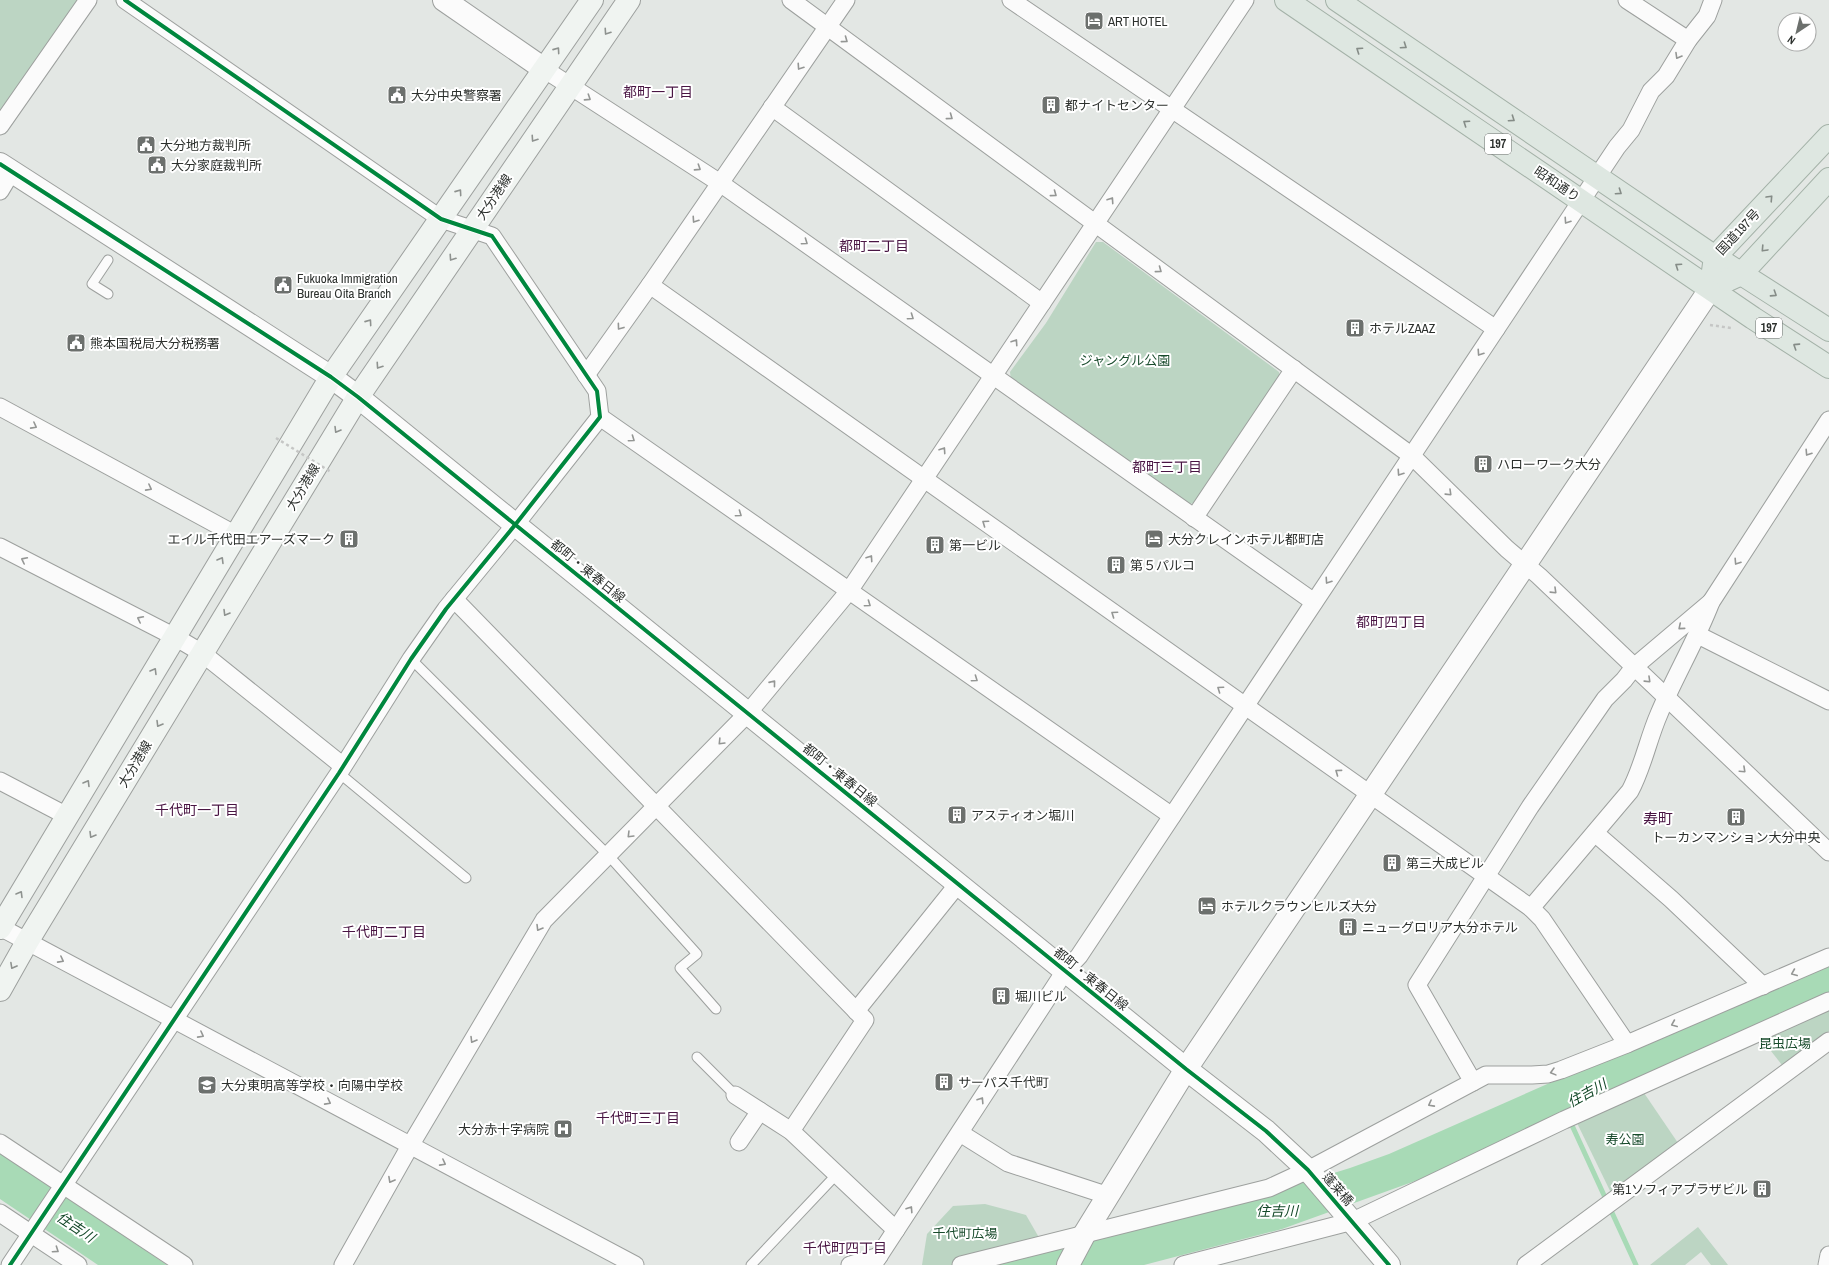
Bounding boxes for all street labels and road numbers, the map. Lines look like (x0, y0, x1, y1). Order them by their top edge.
road number: 197 (1485, 134, 1511, 154)
street label: 昭和通り (1531, 162, 1583, 206)
street label: 大分港線 (472, 171, 516, 223)
street label: 国道197号 (1712, 205, 1764, 259)
road number: 197 (1756, 318, 1782, 338)
street label: 大分港線 (282, 460, 324, 514)
street label: 都町・東春日線 (547, 536, 629, 606)
street label: 大分港線 (114, 737, 156, 791)
street label: 都町・東春日線 (799, 740, 881, 810)
street label: 都町・東春日線 (1050, 944, 1132, 1014)
street label: 蓬莱橋 (1319, 1169, 1357, 1209)

